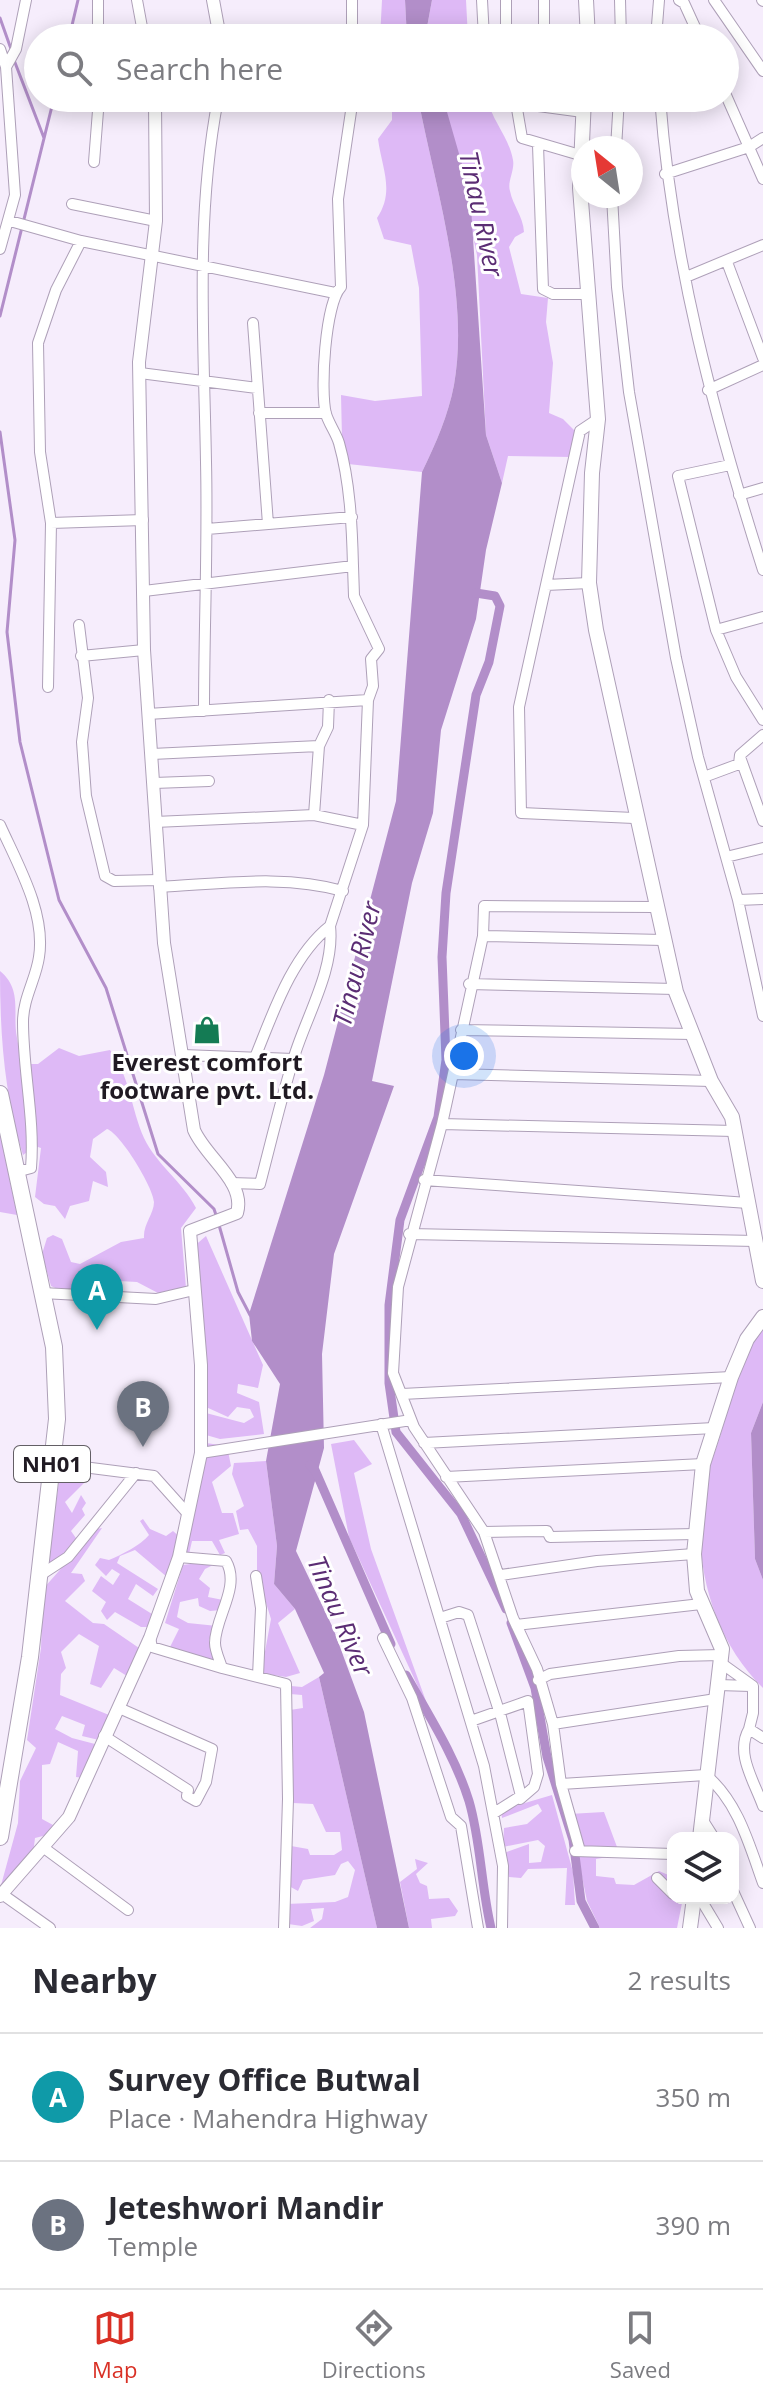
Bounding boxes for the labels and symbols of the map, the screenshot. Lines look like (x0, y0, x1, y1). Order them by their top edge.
north arrow (571, 136, 643, 208)
water label: Tinau River (451, 148, 513, 282)
water label: Tinau River (323, 896, 389, 1030)
shop icon: Everest comfort footware pvt. Ltd. (192, 1015, 222, 1045)
your location (444, 1036, 484, 1076)
place label: Everest comfort footware pvt. Ltd. (100, 1045, 314, 1106)
pin: A (71, 1264, 123, 1330)
pin: B (117, 1381, 169, 1447)
road number: NH01 (14, 1446, 90, 1482)
water label: Tinau River (299, 1550, 383, 1683)

